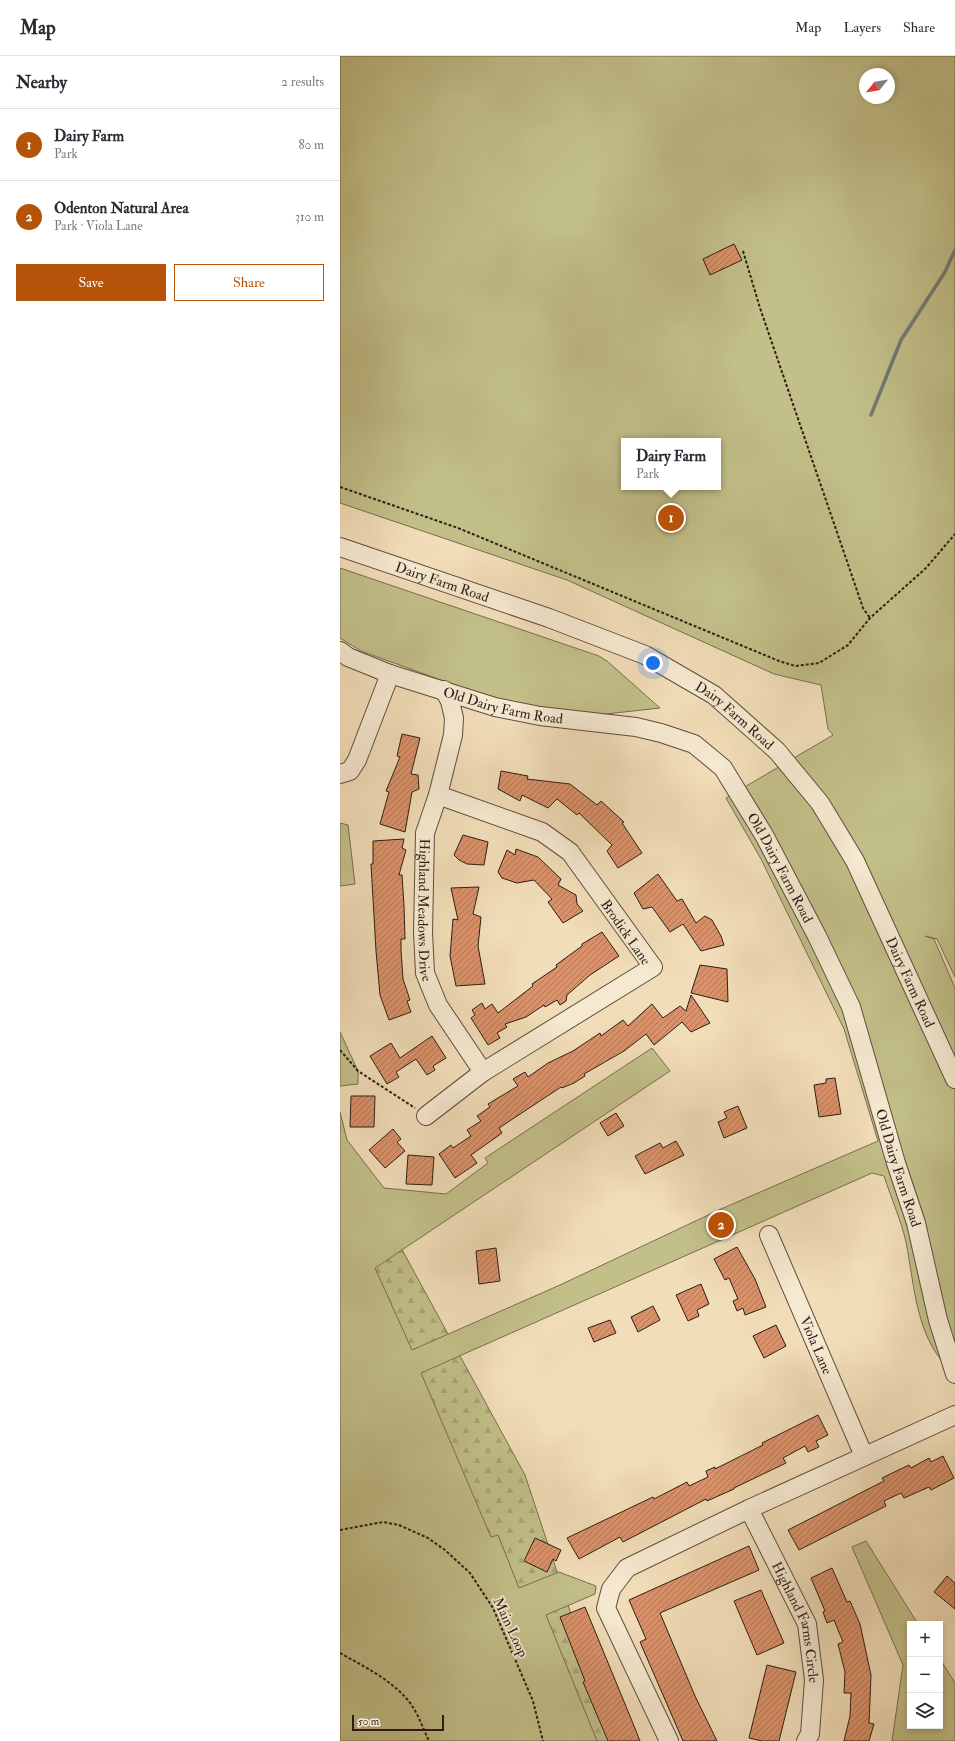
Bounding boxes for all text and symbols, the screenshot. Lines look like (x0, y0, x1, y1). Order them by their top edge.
text: Map (20, 16, 56, 40)
text: Map (795, 19, 821, 36)
text: Layers (843, 19, 881, 36)
text: Share (903, 19, 935, 36)
north arrow (859, 68, 895, 104)
text: Nearby (16, 72, 67, 93)
text: 2 results (281, 74, 324, 90)
text: Dairy Farm (54, 127, 124, 146)
text: 1 (27, 137, 31, 153)
text: 80 m (298, 137, 324, 153)
text: Park (54, 146, 78, 162)
text: Odenton Natural Area (54, 199, 189, 218)
text: 2 (26, 209, 32, 225)
text: 310 m (295, 209, 324, 225)
text: Park · Viola Lane (54, 218, 143, 234)
button: Save (16, 264, 166, 301)
button: Share (174, 264, 324, 301)
popup (621, 438, 721, 490)
text: Dairy Farm (636, 447, 706, 466)
text: Park (636, 466, 660, 482)
pin: 1 (658, 503, 684, 533)
street label: Dairy Farm Road (393, 558, 491, 606)
your location (643, 653, 663, 673)
street label: Dairy Farm Road (692, 678, 777, 753)
street label: Old Dairy Farm Road (441, 683, 564, 728)
street label: Old Dairy Farm Road (743, 810, 817, 926)
street label: Highland Meadows Drive (414, 838, 436, 984)
street label: Brodick Lane (597, 896, 654, 968)
street label: Dairy Farm Road (882, 934, 938, 1030)
street label: Old Dairy Farm Road (872, 1107, 925, 1229)
pin: 2 (708, 1210, 734, 1240)
street label: Viola Lane (796, 1314, 836, 1377)
street label: Highland Farms Circle (768, 1559, 822, 1684)
street label: Main Loop (488, 1595, 532, 1660)
map controls (907, 1621, 943, 1729)
button: + (907, 1621, 943, 1657)
button: − (907, 1657, 943, 1693)
button: layers (907, 1693, 943, 1729)
scale bar (352, 1713, 444, 1732)
text: 50 m (358, 1715, 379, 1728)

